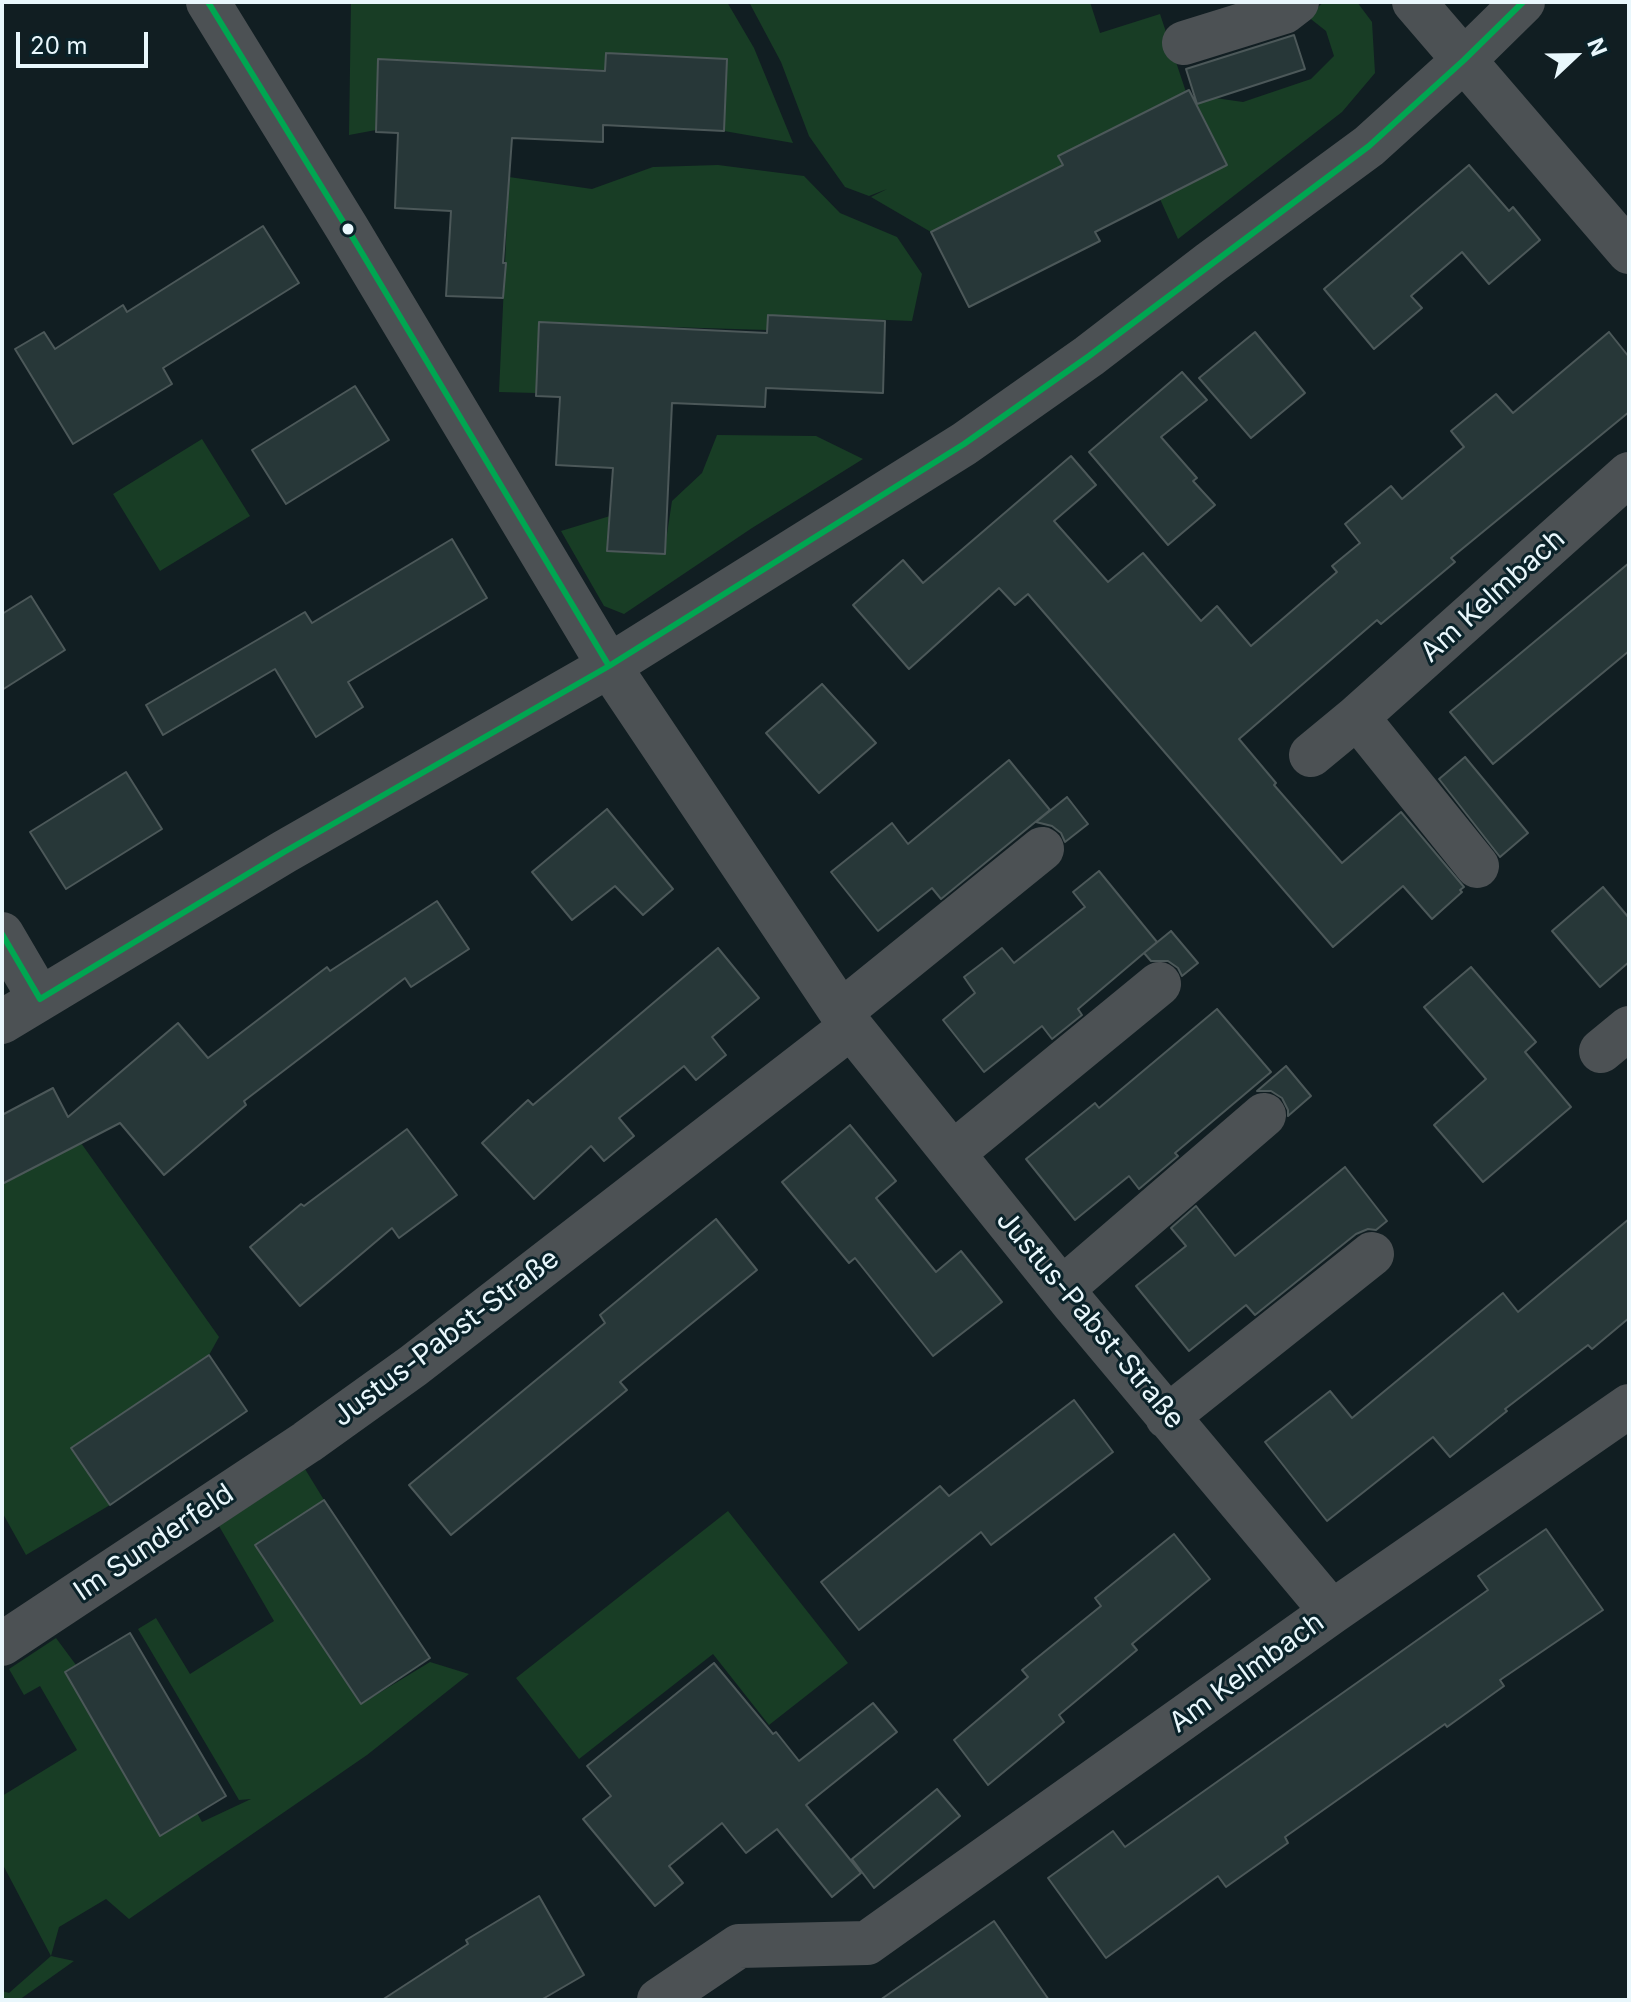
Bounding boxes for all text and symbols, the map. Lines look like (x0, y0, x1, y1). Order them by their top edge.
scale bar (20, 16, 152, 66)
north arrow (1535, 16, 1615, 96)
text: 20 m (30, 31, 88, 60)
text: N (1582, 34, 1612, 60)
unlabelled marker (340, 221, 356, 237)
street label: Am Kelmbach (1414, 522, 1572, 670)
street label: Justus-Pabst-Straße (989, 1204, 1191, 1436)
street label: Justus-Pabst-Straße (326, 1242, 566, 1434)
street label: Im Sunderfeld (68, 1477, 240, 1609)
street label: Am Kelmbach (1163, 1606, 1331, 1740)

